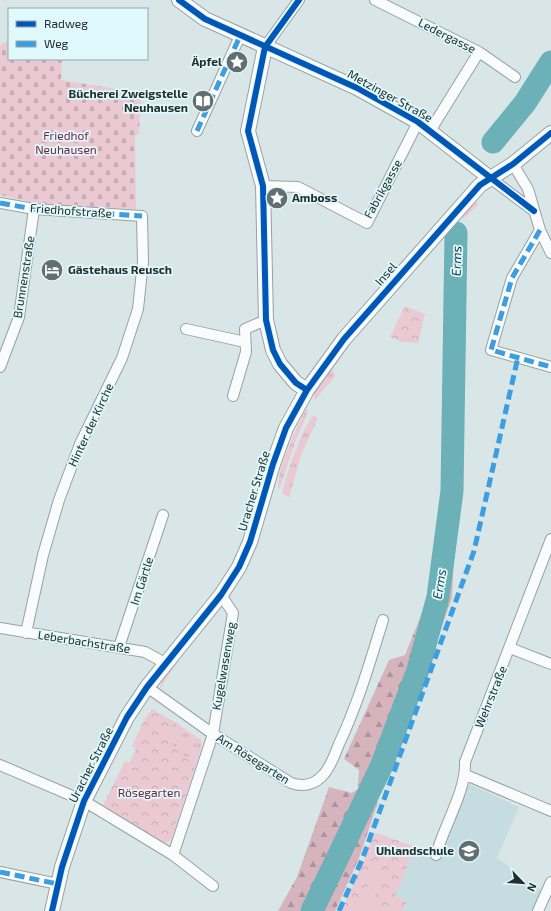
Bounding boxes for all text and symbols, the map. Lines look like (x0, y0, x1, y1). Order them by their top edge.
legend (8, 8, 148, 60)
street label: Ledergasse (416, 15, 478, 56)
text: Radweg (44, 16, 88, 30)
text: Weg (44, 36, 69, 50)
place icon: Äpfel (224, 49, 250, 75)
place label: Äpfel (191, 54, 222, 68)
street label: Metzinger Straße (345, 66, 435, 124)
place label: Bücherei Zweigstelle Neuhausen (69, 86, 188, 114)
library icon: Bücherei Zweigstelle Neuhausen (190, 88, 216, 114)
park label: Friedhof Neuhausen (35, 128, 97, 156)
street label: Fabrikgasse (360, 157, 404, 221)
place icon: Amboss (264, 185, 290, 211)
place label: Amboss (292, 190, 337, 204)
street label: Friedhofstraße (30, 200, 113, 220)
street label: Brunnenstraße (10, 235, 36, 319)
water label: Erms (448, 245, 464, 276)
hotel icon: Gästehaus Reusch (39, 257, 65, 283)
street label: Insel (371, 259, 399, 288)
place label: Gästehaus Reusch (68, 262, 172, 276)
street label: Hinter der Kirche (65, 380, 116, 469)
street label: Uracher Straße (234, 449, 272, 532)
street label: Im Gärtle (127, 555, 155, 607)
water label: Erms (429, 567, 449, 600)
street label: Kugelwasenweg (208, 620, 238, 711)
street label: Leberbachstraße (37, 627, 131, 655)
street label: Wehrstraße (471, 663, 509, 730)
street label: Uracher Straße (65, 724, 115, 805)
street label: Am Rösegarten (214, 730, 293, 786)
park label: Rösegarten (118, 785, 180, 799)
school or university icon: Uhlandschule (456, 838, 482, 864)
place label: Uhlandschule (376, 843, 454, 857)
north arrow (503, 863, 543, 903)
text: N (525, 881, 540, 894)

